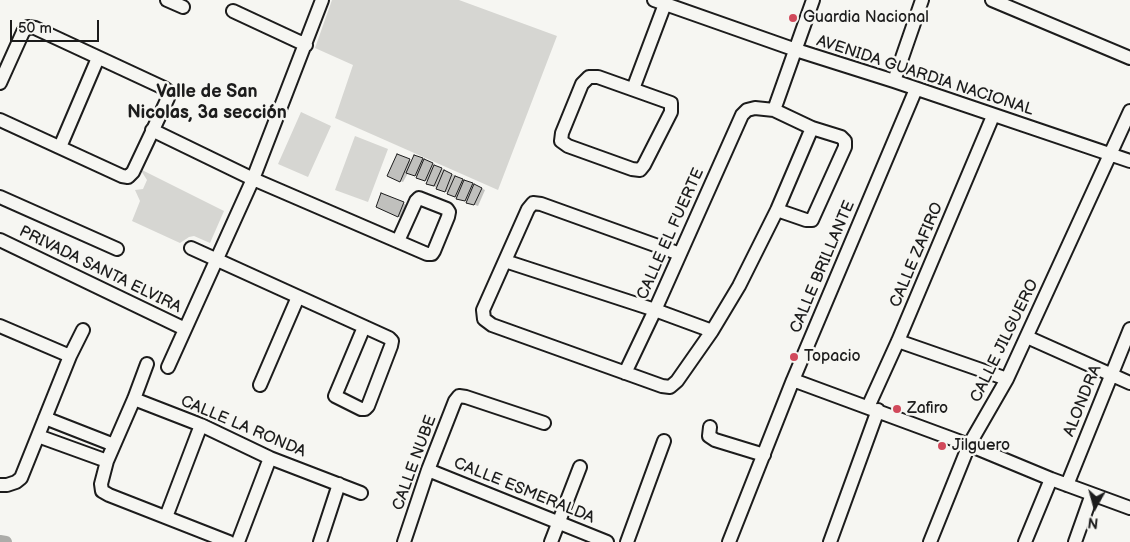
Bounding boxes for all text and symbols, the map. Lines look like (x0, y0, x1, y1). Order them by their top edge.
place label: Guardia Nacional (803, 8, 929, 28)
scale bar (12, 10, 101, 42)
marker: Guardia Nacional (787, 12, 799, 24)
text: 50 m (18, 19, 52, 38)
street label: AVENIDA GUARDIA NACIONAL (814, 32, 1036, 120)
district label: Valle de San Nicolas, 3a sección (127, 81, 287, 124)
street label: CALLE EL FUERTE (633, 165, 709, 303)
street label: CALLE BRILLANTE (786, 198, 860, 336)
street label: CALLE ZAFIRO (886, 200, 948, 310)
street label: PRIVADA SANTA ELVIRA (16, 222, 184, 318)
street label: CALLE JILGUERO (967, 276, 1043, 406)
place label: Topacio (804, 347, 861, 367)
marker: Topacio (788, 351, 800, 363)
street label: ALONDRA (1060, 362, 1106, 440)
street label: CALLE LA RONDA (177, 392, 309, 462)
place label: Zafiro (907, 399, 948, 419)
marker: Zafiro (891, 403, 903, 415)
street label: CALLE NUBE (389, 413, 441, 513)
place label: Jilguero (952, 436, 1010, 456)
marker: Jilguero (936, 440, 948, 452)
street label: CALLE ESMERALDA (451, 454, 597, 528)
north arrow (1070, 482, 1120, 532)
text: N (1087, 513, 1099, 531)

